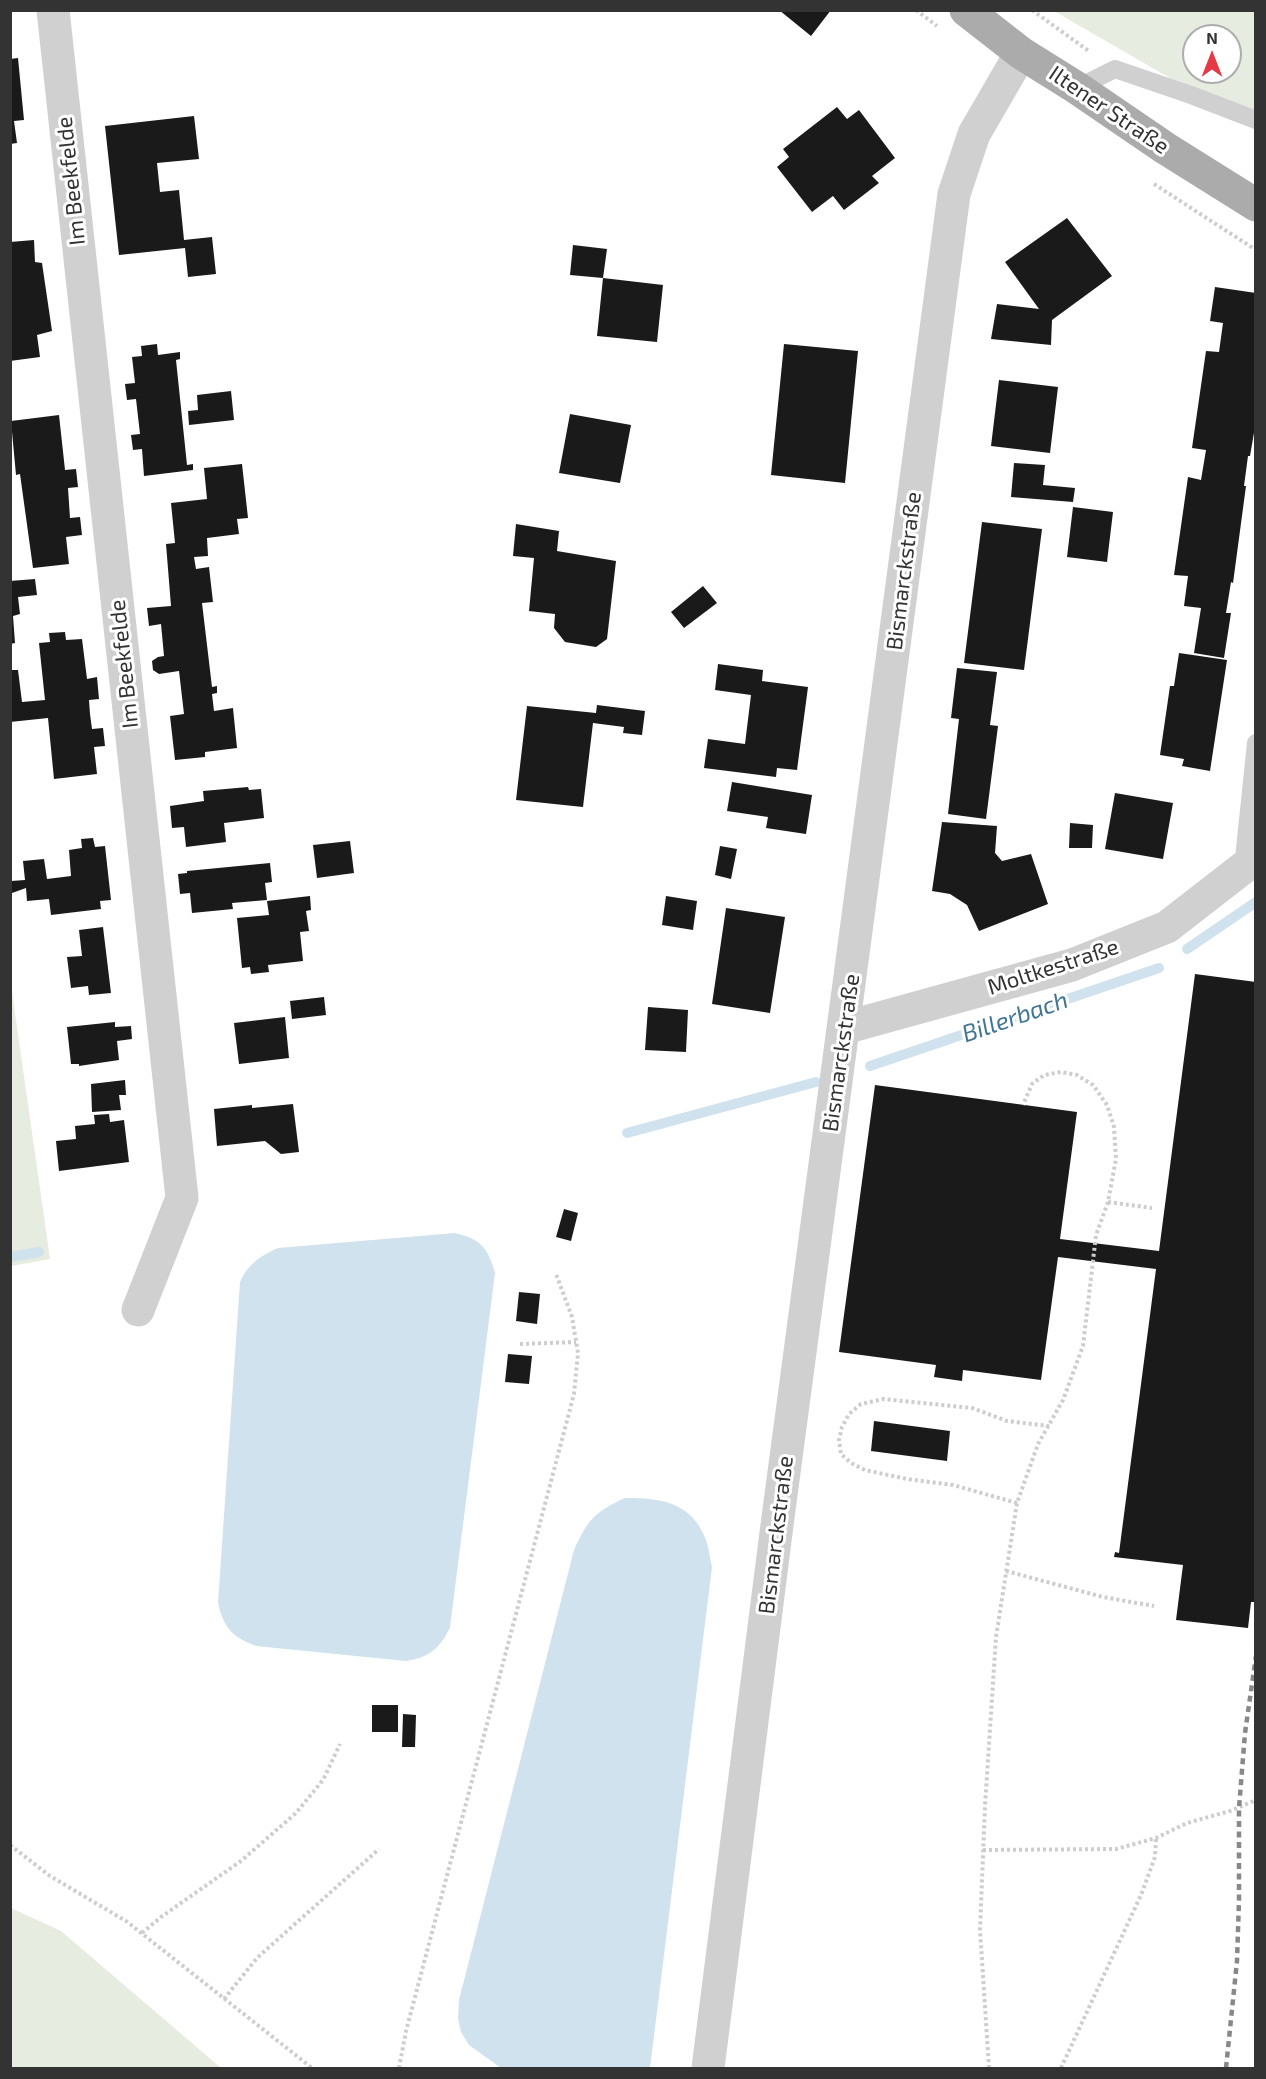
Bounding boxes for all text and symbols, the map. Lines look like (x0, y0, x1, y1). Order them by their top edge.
north arrow (1182, 24, 1242, 84)
text: N (1206, 28, 1218, 47)
street label: Iltener Straße (1044, 60, 1174, 160)
street label: Im Beekfelde (51, 115, 91, 247)
street label: Bismarckstraße (881, 490, 927, 652)
street label: Im Beekfelde (104, 598, 144, 730)
street label: Moltkestraße (984, 933, 1122, 1001)
street label: Bismarckstraße (817, 972, 865, 1134)
water label: Billerbach (958, 985, 1072, 1049)
street label: Bismarckstraße (753, 1454, 799, 1616)

